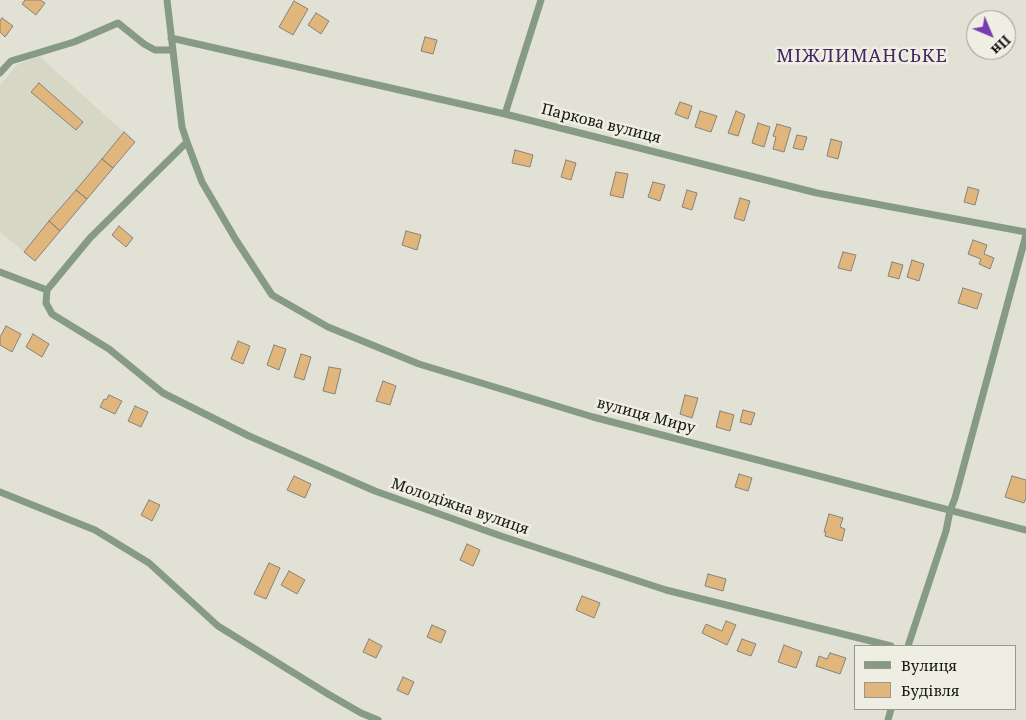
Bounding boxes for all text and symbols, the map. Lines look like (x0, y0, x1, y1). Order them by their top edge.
north arrow (966, 10, 1016, 60)
text: Пн (987, 31, 1015, 59)
district label: МІЖЛИМАНСЬКЕ (775, 46, 949, 68)
street label: Паркова вулиця (539, 100, 663, 148)
street label: вулиця Миру (595, 394, 697, 438)
street label: Молодіжна вулиця (389, 475, 531, 539)
legend (854, 645, 1016, 710)
text: Вулиця (901, 655, 957, 675)
text: Будівля (901, 680, 959, 700)

